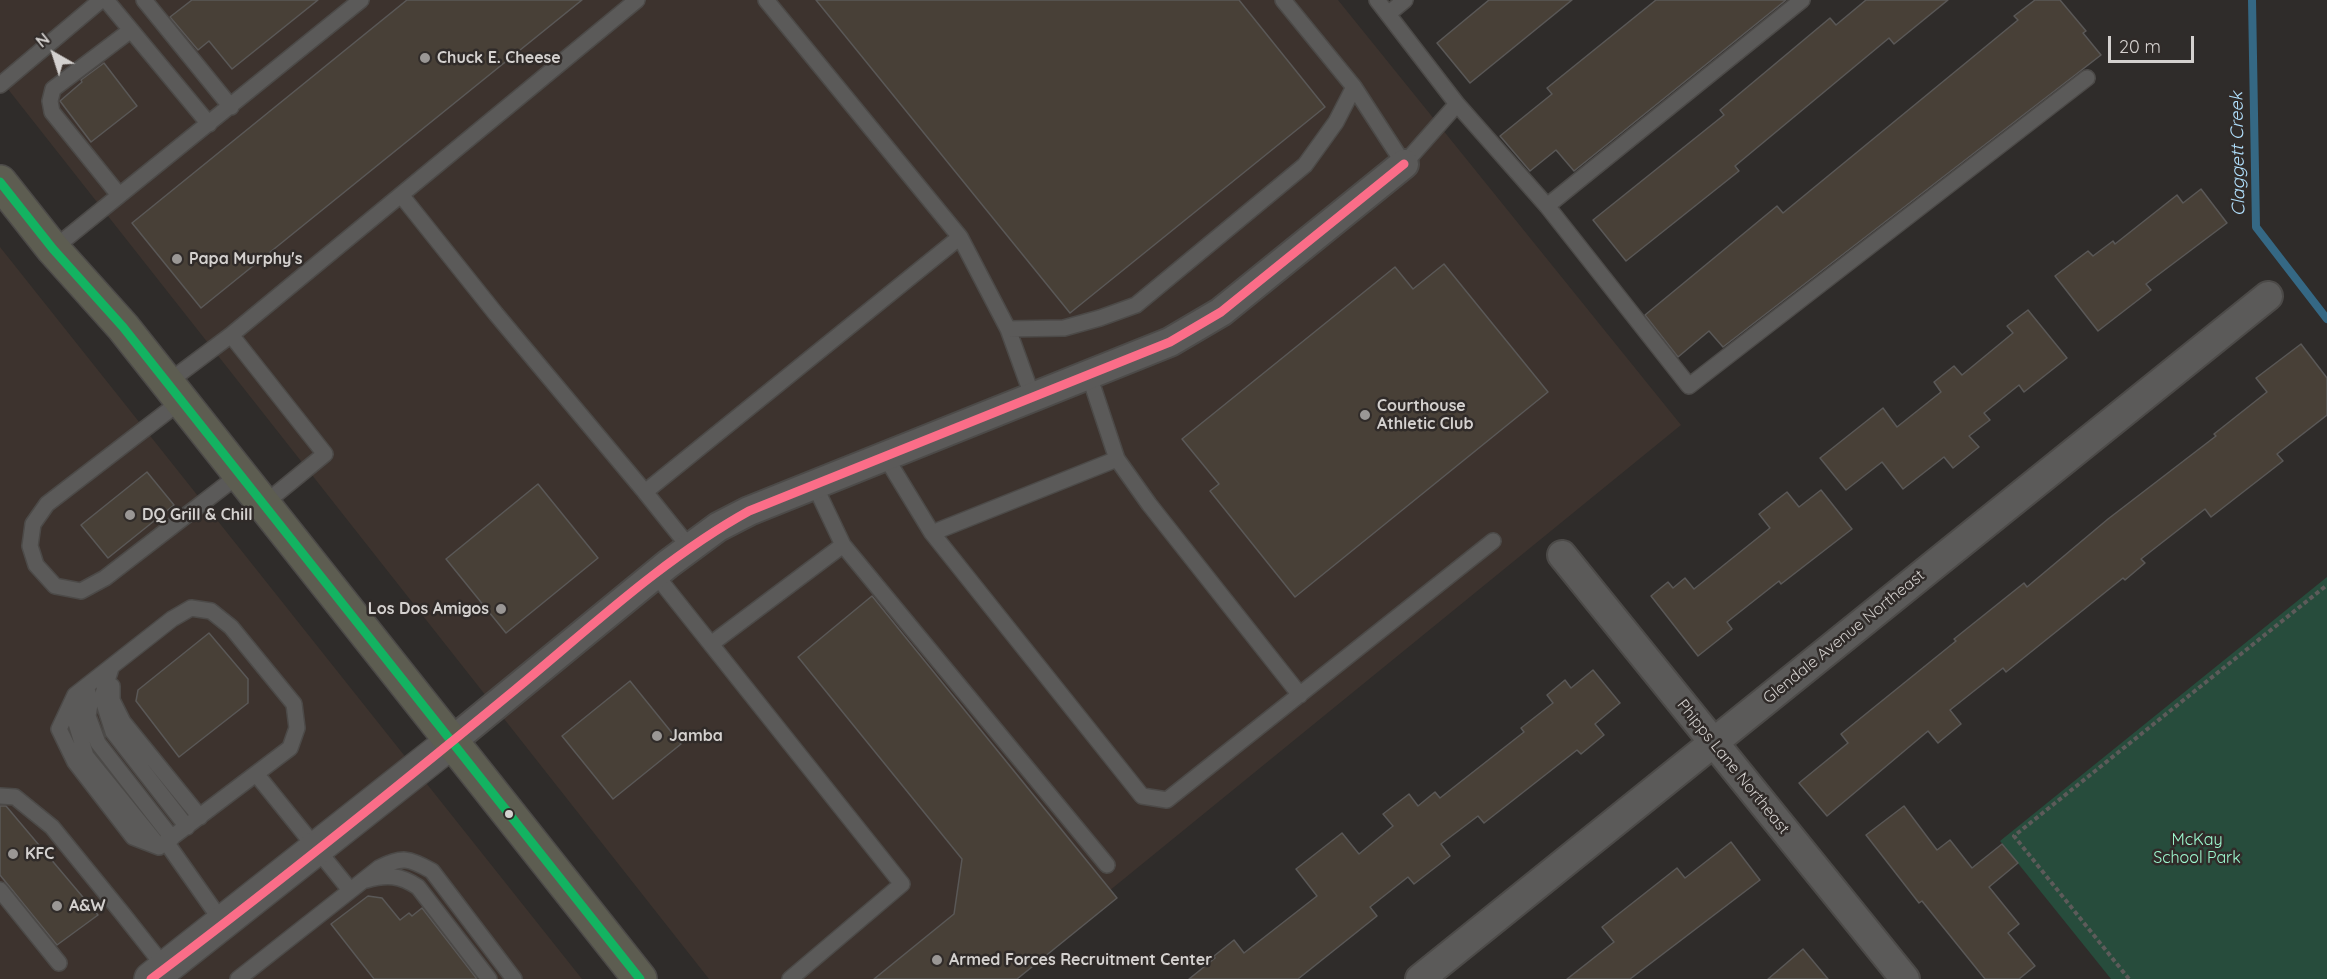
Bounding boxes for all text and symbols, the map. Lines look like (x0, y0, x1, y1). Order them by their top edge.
north arrow (24, 24, 84, 84)
scale bar (2111, 24, 2196, 62)
text: N (32, 29, 54, 51)
text: 20 m (2119, 35, 2161, 58)
place label: Chuck E. Cheese (437, 48, 561, 68)
marker: Chuck E. Cheese (418, 51, 432, 65)
water label: Claggett Creek (2226, 92, 2250, 216)
place label: Papa Murphy's (189, 249, 302, 269)
marker: Papa Murphy's (170, 252, 184, 266)
place label: Courthouse Athletic Club (1377, 396, 1473, 434)
marker: Courthouse Athletic Club (1358, 408, 1372, 422)
place label: DQ Grill & Chill (142, 505, 253, 525)
marker: DQ Grill & Chill (123, 508, 137, 522)
street label: Glendale Avenue Northeast (1759, 566, 1929, 708)
place label: Los Dos Amigos (368, 599, 489, 619)
marker: Los Dos Amigos (494, 602, 508, 616)
street label: Phipps Lane Northeast (1673, 696, 1793, 838)
place label: Jamba (669, 726, 723, 746)
marker: Jamba (650, 729, 664, 743)
unlabelled marker (503, 808, 515, 820)
park label: McKay School Park (2153, 830, 2241, 868)
place label: KFC (25, 844, 54, 864)
marker: KFC (6, 847, 20, 861)
place label: A&W (69, 896, 106, 916)
marker: A&W (50, 899, 64, 913)
place label: Armed Forces Recruitment Center (949, 950, 1212, 970)
marker: Armed Forces Recruitment Center (930, 953, 944, 967)

